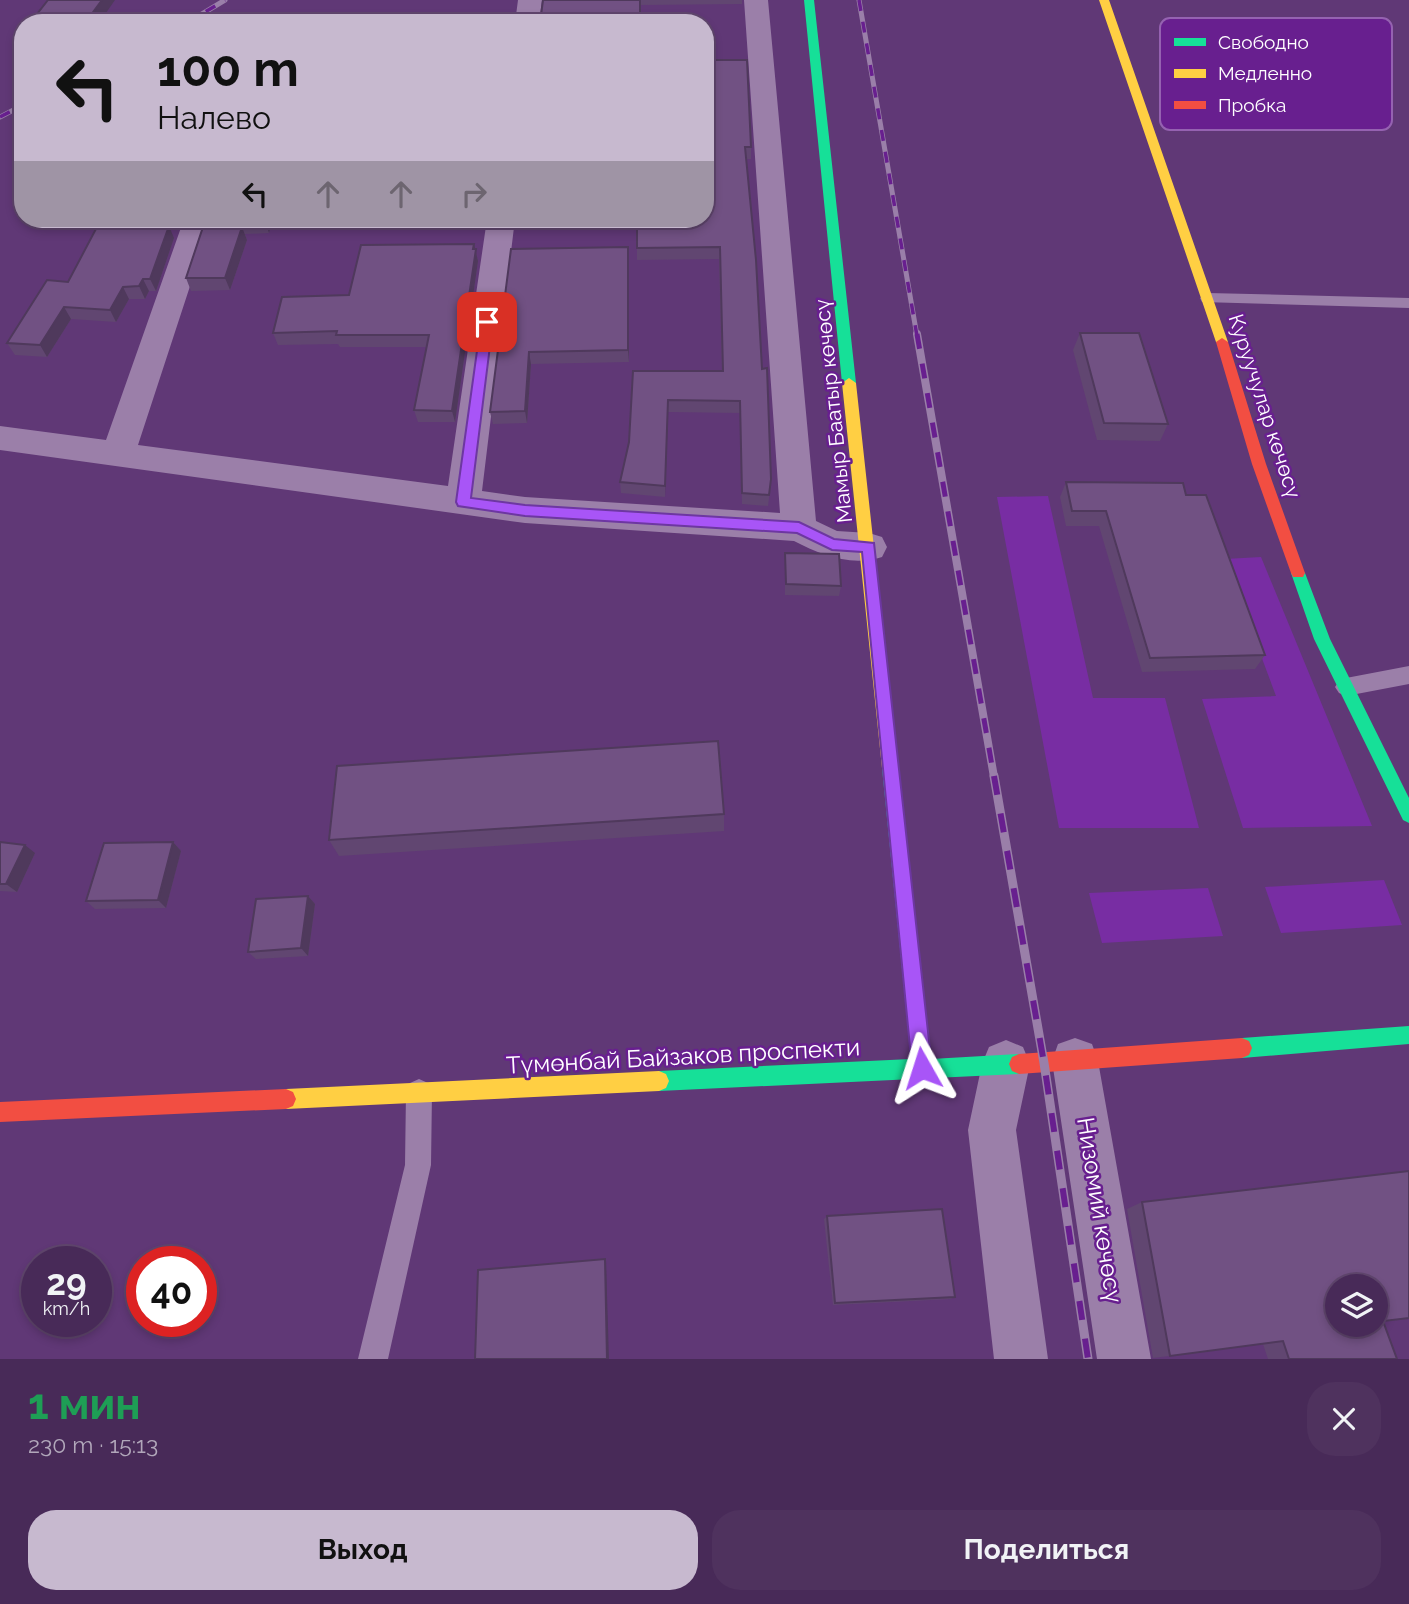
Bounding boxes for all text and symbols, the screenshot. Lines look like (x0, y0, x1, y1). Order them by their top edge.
legend (1160, 18, 1392, 130)
text: Свободно (1218, 31, 1309, 53)
text: 100 m (157, 40, 299, 97)
icon: left (42, 42, 133, 133)
text: Медленно (1218, 62, 1312, 84)
text: Пробка (1218, 94, 1286, 116)
text: Налево (157, 99, 271, 136)
icon: left (236, 175, 274, 213)
icon: ahead (309, 175, 347, 213)
icon: ahead (382, 175, 420, 213)
icon: right (455, 175, 493, 213)
pin (457, 292, 517, 352)
street label: Мамыр Баатыр көчөсү (809, 298, 857, 524)
icon: arrive (468, 303, 506, 341)
street label: Куруучулар көчөсү (1223, 311, 1307, 501)
position arrow (885, 1031, 959, 1105)
street label: Түмөнбай Байзаков проспекти (505, 1032, 861, 1080)
street label: Низомий көчөсү (1071, 1115, 1129, 1305)
speed limit sign: 40 (126, 1246, 217, 1337)
text: 29 (46, 1262, 87, 1303)
map controls (1325, 1274, 1388, 1337)
button: layers (1325, 1274, 1388, 1337)
text: km/h (43, 1298, 90, 1319)
text: 1 мин (28, 1380, 141, 1429)
button: close (1307, 1382, 1381, 1456)
text: 230 m · 15:13 (28, 1431, 158, 1458)
button: Выход (28, 1510, 698, 1590)
button: Поделиться (712, 1510, 1381, 1590)

